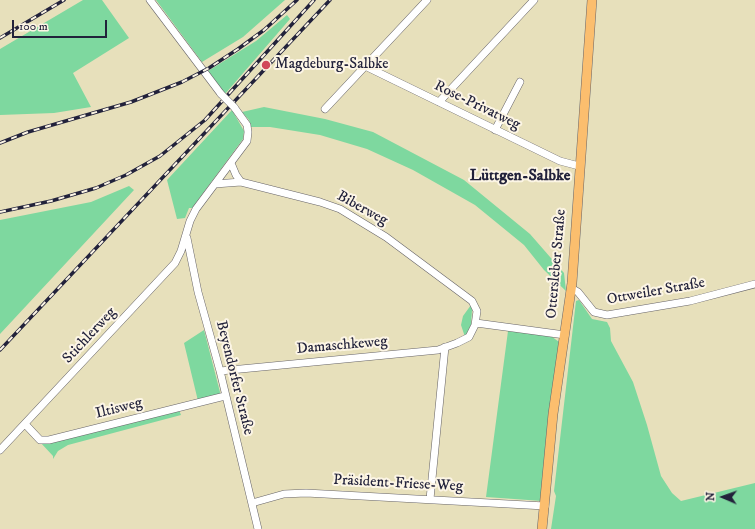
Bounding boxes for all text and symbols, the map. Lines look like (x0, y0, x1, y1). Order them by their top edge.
scale bar (14, 12, 109, 38)
text: 100 m (19, 19, 48, 34)
place label: Magdeburg-Salbke (275, 56, 389, 74)
marker: Magdeburg-Salbke (260, 59, 272, 71)
street label: Rose-Privatweg (431, 77, 523, 135)
district label: Lüttgen-Salbke (470, 167, 570, 187)
street label: Biberweg (333, 188, 391, 230)
street label: Ottersleber Straße (543, 209, 571, 319)
street label: Ottweiler Straße (606, 275, 706, 309)
street label: Stichlerweg (59, 304, 121, 368)
street label: Beyendorfer Straße (211, 319, 257, 437)
street label: Damaschkeweg (296, 333, 388, 359)
street label: Iltisweg (94, 395, 144, 423)
street label: Präsident-Friese-Weg (333, 472, 463, 496)
north arrow (703, 477, 743, 517)
text: N (704, 492, 718, 501)

